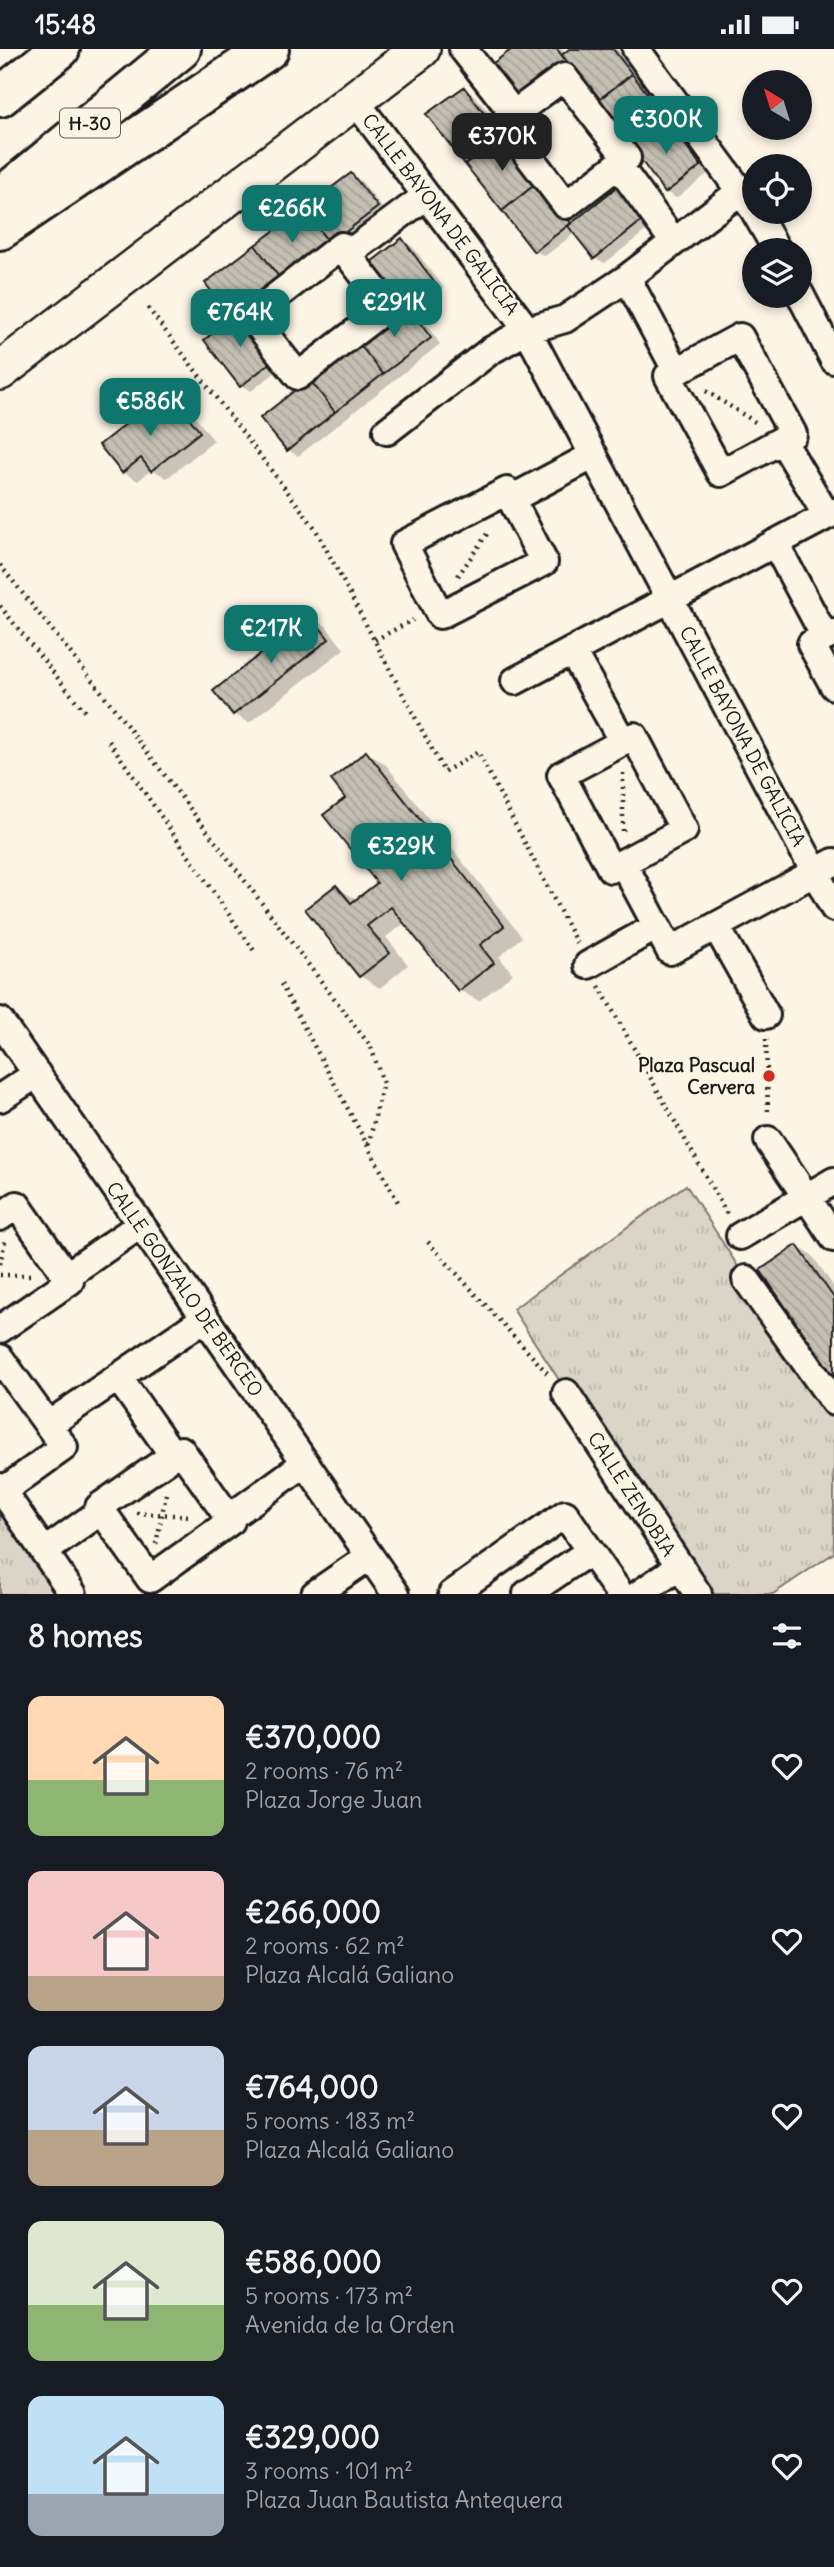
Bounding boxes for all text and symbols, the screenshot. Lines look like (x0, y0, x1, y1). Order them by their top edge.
text: 15:48 (35, 8, 96, 41)
north arrow (742, 70, 812, 140)
map controls (742, 70, 812, 308)
pin: €300K (617, 97, 715, 156)
text: €300K (630, 104, 702, 133)
road number: H-30 (60, 109, 120, 137)
street label: CALLE BAYONA DE GALICIA (357, 109, 525, 319)
pin: €370K (453, 113, 551, 173)
text: €370K (468, 121, 536, 150)
button: locate (742, 154, 812, 224)
pin: €266K (243, 185, 341, 245)
text: €266K (258, 193, 326, 222)
button: layers (742, 238, 812, 308)
pin: €291K (345, 279, 443, 339)
text: €291K (362, 287, 426, 316)
pin: €764K (191, 289, 289, 349)
text: €764K (207, 297, 273, 326)
pin: €586K (101, 379, 199, 438)
text: €586K (116, 386, 184, 415)
pin: €217K (222, 605, 320, 665)
text: €217K (240, 613, 302, 642)
street label: CALLE BAYONA DE GALICIA (675, 622, 811, 850)
pin: €329K (352, 823, 450, 883)
text: €329K (367, 831, 435, 860)
place label: Plaza Pascual Cervera (638, 1053, 755, 1099)
marker: Plaza Pascual Cervera (761, 1068, 777, 1084)
street label: CALLE GONZALO DE BERCEO (101, 1177, 269, 1401)
street label: CALLE ZENOBIA (583, 1427, 681, 1561)
text: 8 homes (28, 1617, 143, 1655)
icon: filters (768, 1617, 806, 1655)
text: €370,000 (245, 1718, 381, 1756)
icon: home (84, 1724, 168, 1808)
icon: heart (768, 1747, 806, 1785)
text: 2 rooms · 76 m² (245, 1756, 403, 1785)
text: Plaza Jorge Juan (245, 1785, 422, 1814)
text: €266,000 (245, 1893, 381, 1931)
icon: home (84, 1899, 168, 1983)
icon: heart (768, 1922, 806, 1960)
text: 2 rooms · 62 m² (245, 1931, 405, 1960)
text: Plaza Alcalá Galiano (245, 1960, 454, 1989)
text: €764,000 (245, 2068, 379, 2106)
icon: home (84, 2074, 168, 2158)
icon: heart (768, 2097, 806, 2135)
text: 5 rooms · 183 m² (245, 2106, 415, 2135)
text: Plaza Alcalá Galiano (245, 2135, 454, 2164)
text: €586,000 (245, 2243, 382, 2281)
icon: home (84, 2249, 168, 2333)
icon: heart (768, 2272, 806, 2310)
text: 5 rooms · 173 m² (245, 2281, 413, 2310)
text: Avenida de la Orden (245, 2310, 455, 2339)
text: €329,000 (245, 2418, 380, 2456)
icon: home (84, 2424, 168, 2508)
icon: heart (768, 2447, 806, 2485)
text: 3 rooms · 101 m² (245, 2456, 413, 2485)
text: Plaza Juan Bautista Antequera (245, 2485, 563, 2514)

